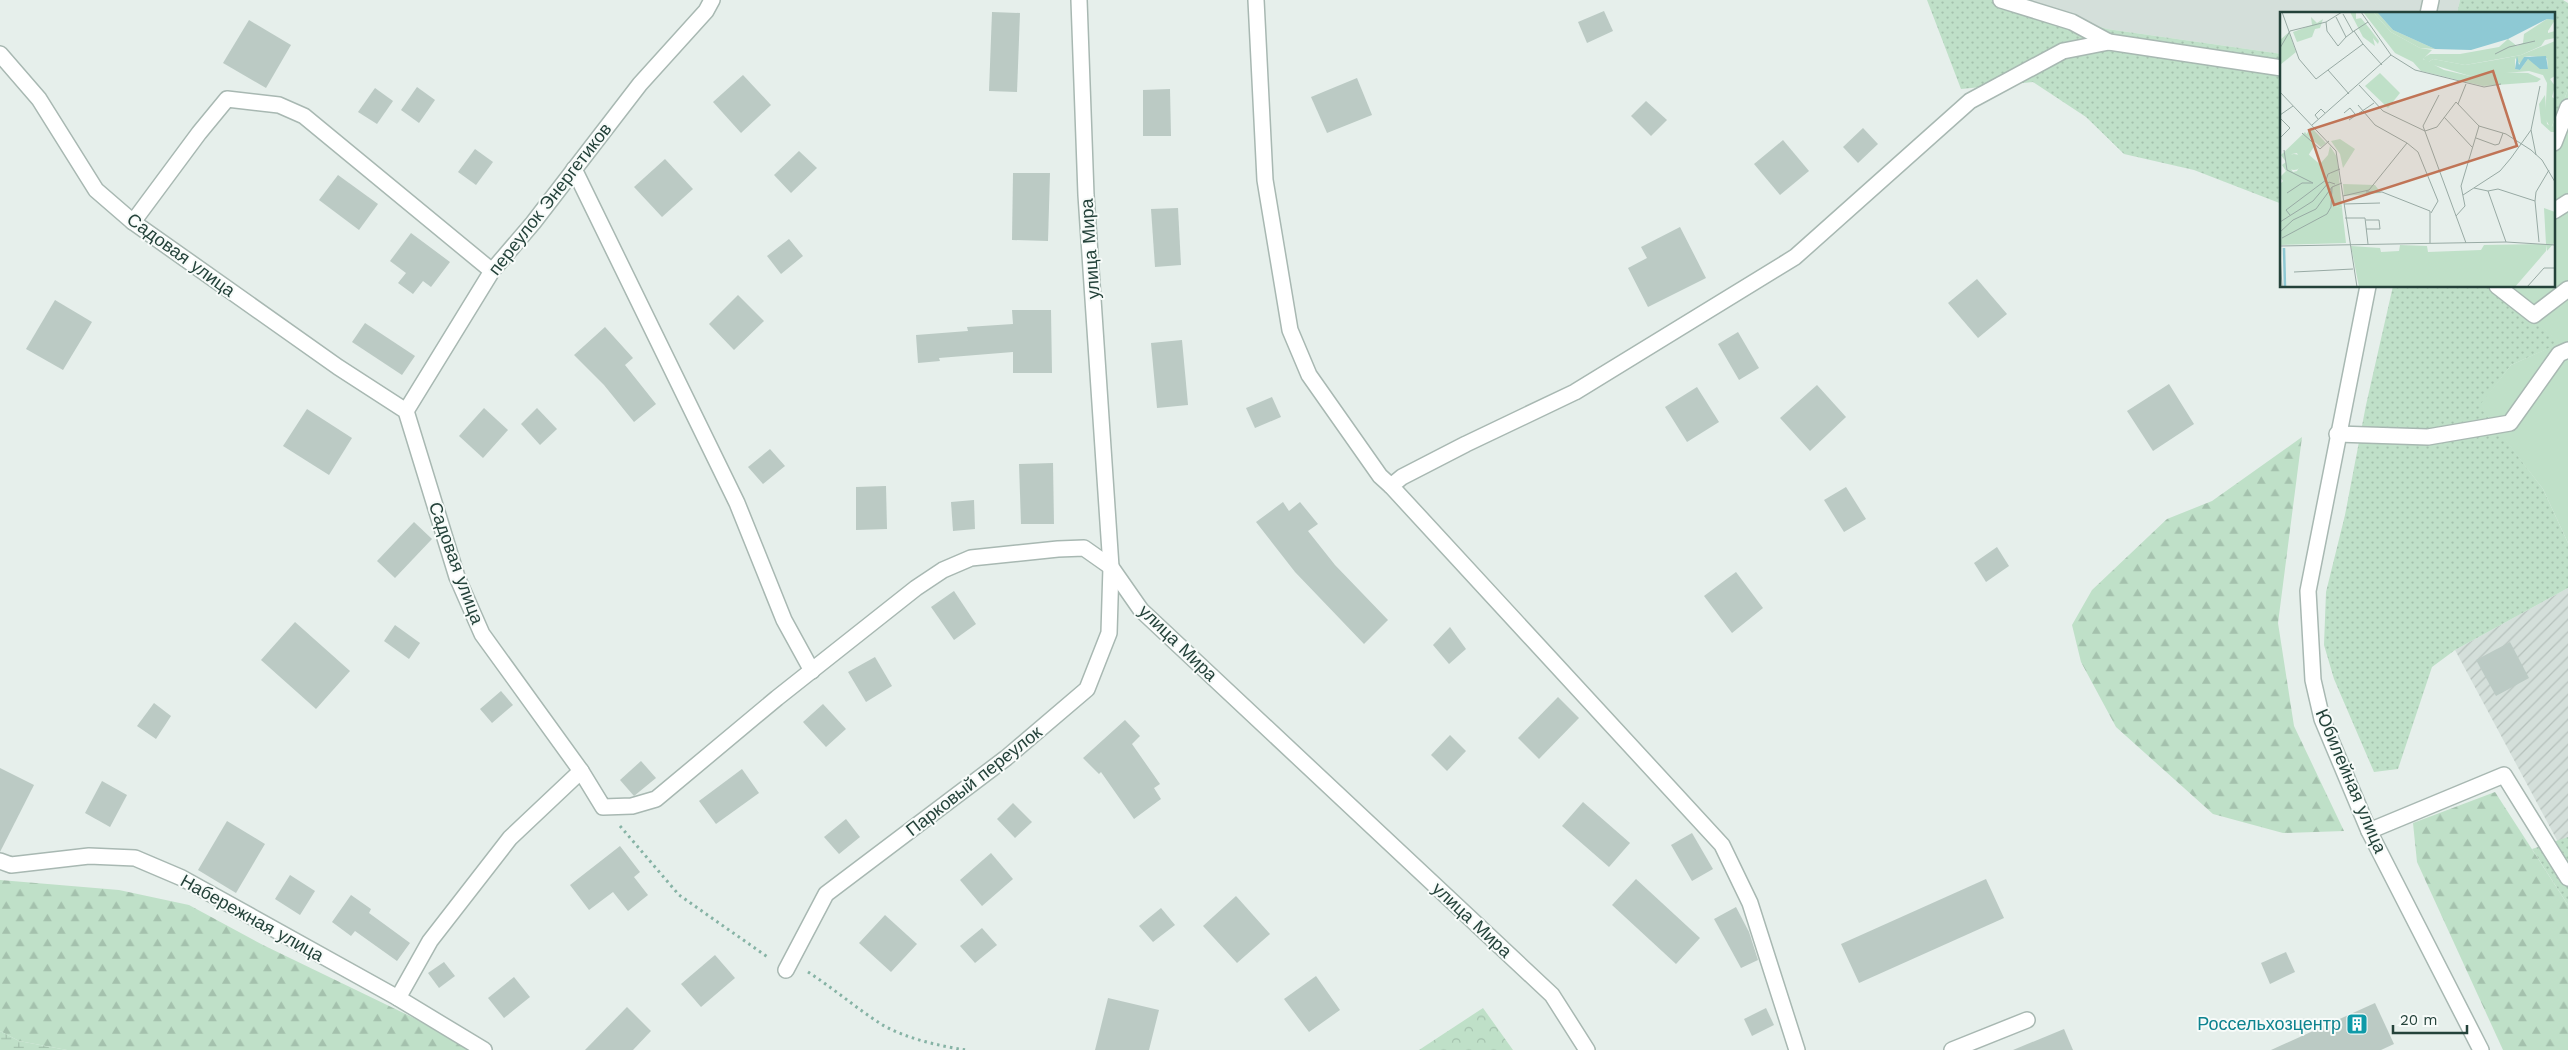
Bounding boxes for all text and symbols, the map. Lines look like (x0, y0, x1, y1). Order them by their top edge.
inset map (2280, 12, 2556, 288)
street label: переулок Энергетиков (484, 118, 616, 279)
street label: улица Мира (1075, 197, 1103, 300)
street label: Садовая улица (123, 208, 240, 301)
street label: Садовая улица (425, 499, 489, 628)
street label: улица Мира (1135, 600, 1223, 686)
street label: Юбилейная улица (2312, 706, 2392, 857)
street label: Парковый переулок (902, 721, 1046, 840)
street label: Набережная улица (177, 870, 328, 966)
street label: улица Мира (1428, 878, 1517, 962)
scale bar (2393, 1002, 2467, 1034)
text: 20 m (2400, 1011, 2438, 1029)
building icon: Россельхозцентр (2345, 1012, 2369, 1036)
place label: Россельхозцентр (2197, 1013, 2341, 1034)

